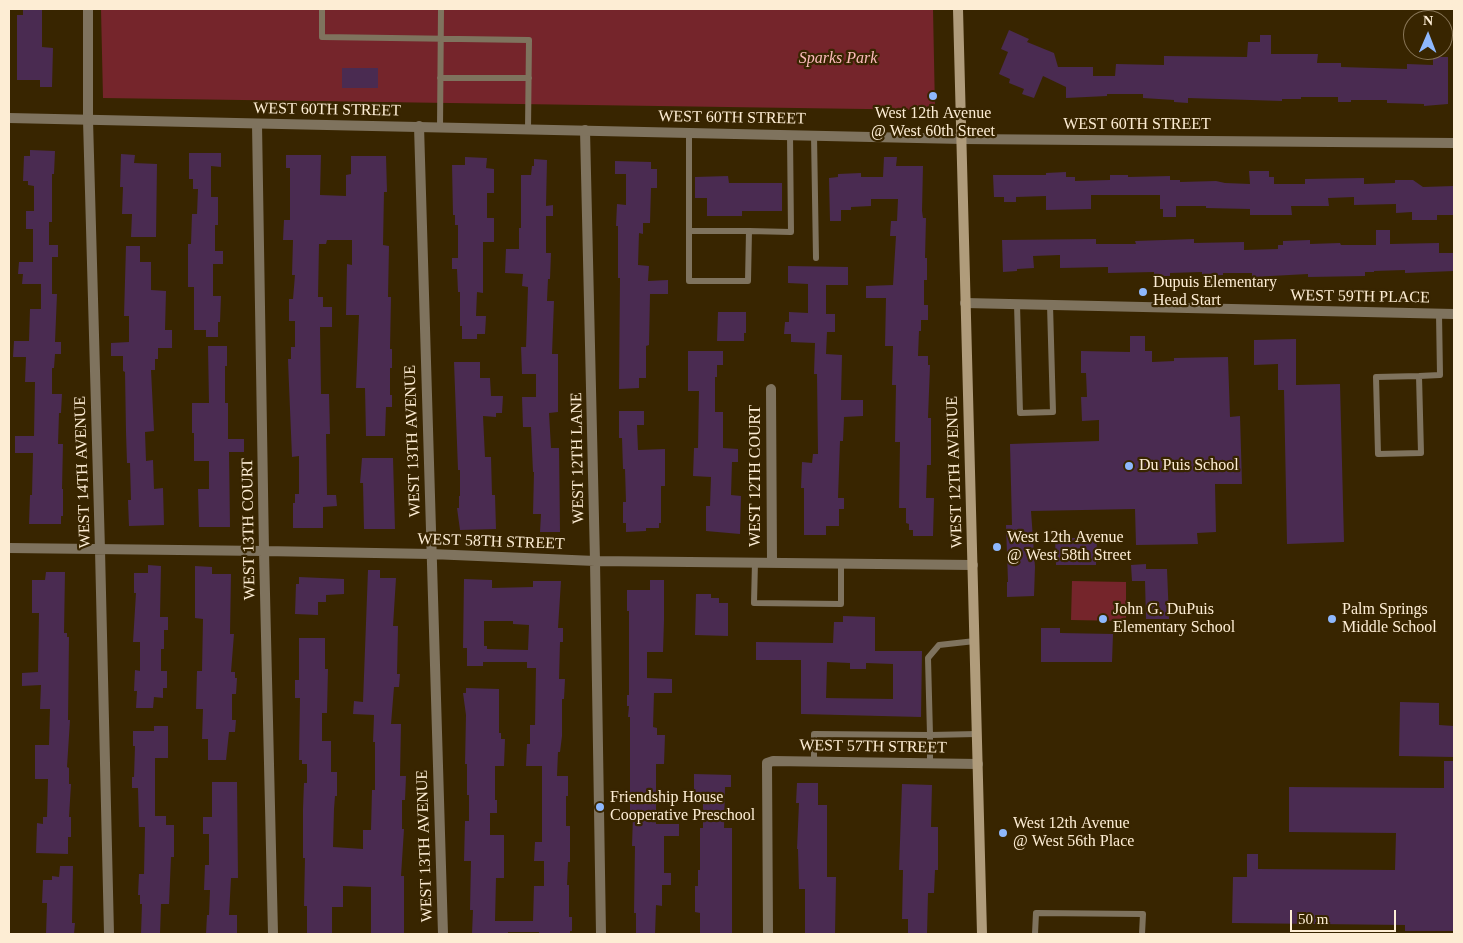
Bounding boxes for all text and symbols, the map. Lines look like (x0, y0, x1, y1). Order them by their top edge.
north arrow (1403, 10, 1453, 60)
text: N (1423, 13, 1433, 28)
park label: Sparks Park (799, 49, 877, 69)
marker: West 12th Avenue @ West 60th Street (927, 90, 939, 102)
street label: WEST 60TH STREET (253, 99, 401, 121)
place label: West 12th Avenue @ West 60th Street (871, 104, 995, 142)
street label: WEST 60TH STREET (658, 107, 806, 129)
street label: WEST 60TH STREET (1063, 115, 1211, 135)
place label: Dupuis Elementary Head Start (1153, 273, 1277, 311)
marker: Dupuis Elementary Head Start (1137, 286, 1149, 298)
street label: WEST 59TH PLACE (1290, 286, 1430, 308)
street label: WEST 13TH AVENUE (401, 364, 425, 518)
street label: WEST 12TH LANE (567, 392, 589, 524)
street label: WEST 14TH AVENUE (71, 395, 95, 549)
street label: WEST 12TH AVENUE (943, 395, 967, 549)
street label: WEST 12TH COURT (746, 405, 766, 547)
place label: Du Puis School (1139, 456, 1239, 476)
street label: WEST 13TH COURT (238, 458, 260, 600)
marker: Du Puis School (1123, 460, 1135, 472)
place label: West 12th Avenue @ West 58th Street (1007, 528, 1131, 566)
street label: WEST 58TH STREET (417, 530, 565, 554)
marker: West 12th Avenue @ West 58th Street (991, 541, 1003, 553)
place label: John G. DuPuis Elementary School (1113, 600, 1235, 638)
place label: Palm Springs Middle School (1342, 600, 1437, 638)
marker: John G. DuPuis Elementary School (1097, 613, 1109, 625)
marker: Palm Springs Middle School (1326, 613, 1338, 625)
street label: WEST 57TH STREET (799, 736, 947, 758)
street label: WEST 13TH AVENUE (413, 769, 437, 923)
place label: Friendship House Cooperative Preschool (610, 788, 755, 826)
marker: Friendship House Cooperative Preschool (594, 801, 606, 813)
place label: West 12th Avenue @ West 56th Place (1013, 814, 1134, 852)
marker: West 12th Avenue @ West 56th Place (997, 827, 1009, 839)
scale bar (1293, 900, 1399, 932)
text: 50 m (1298, 911, 1328, 927)

